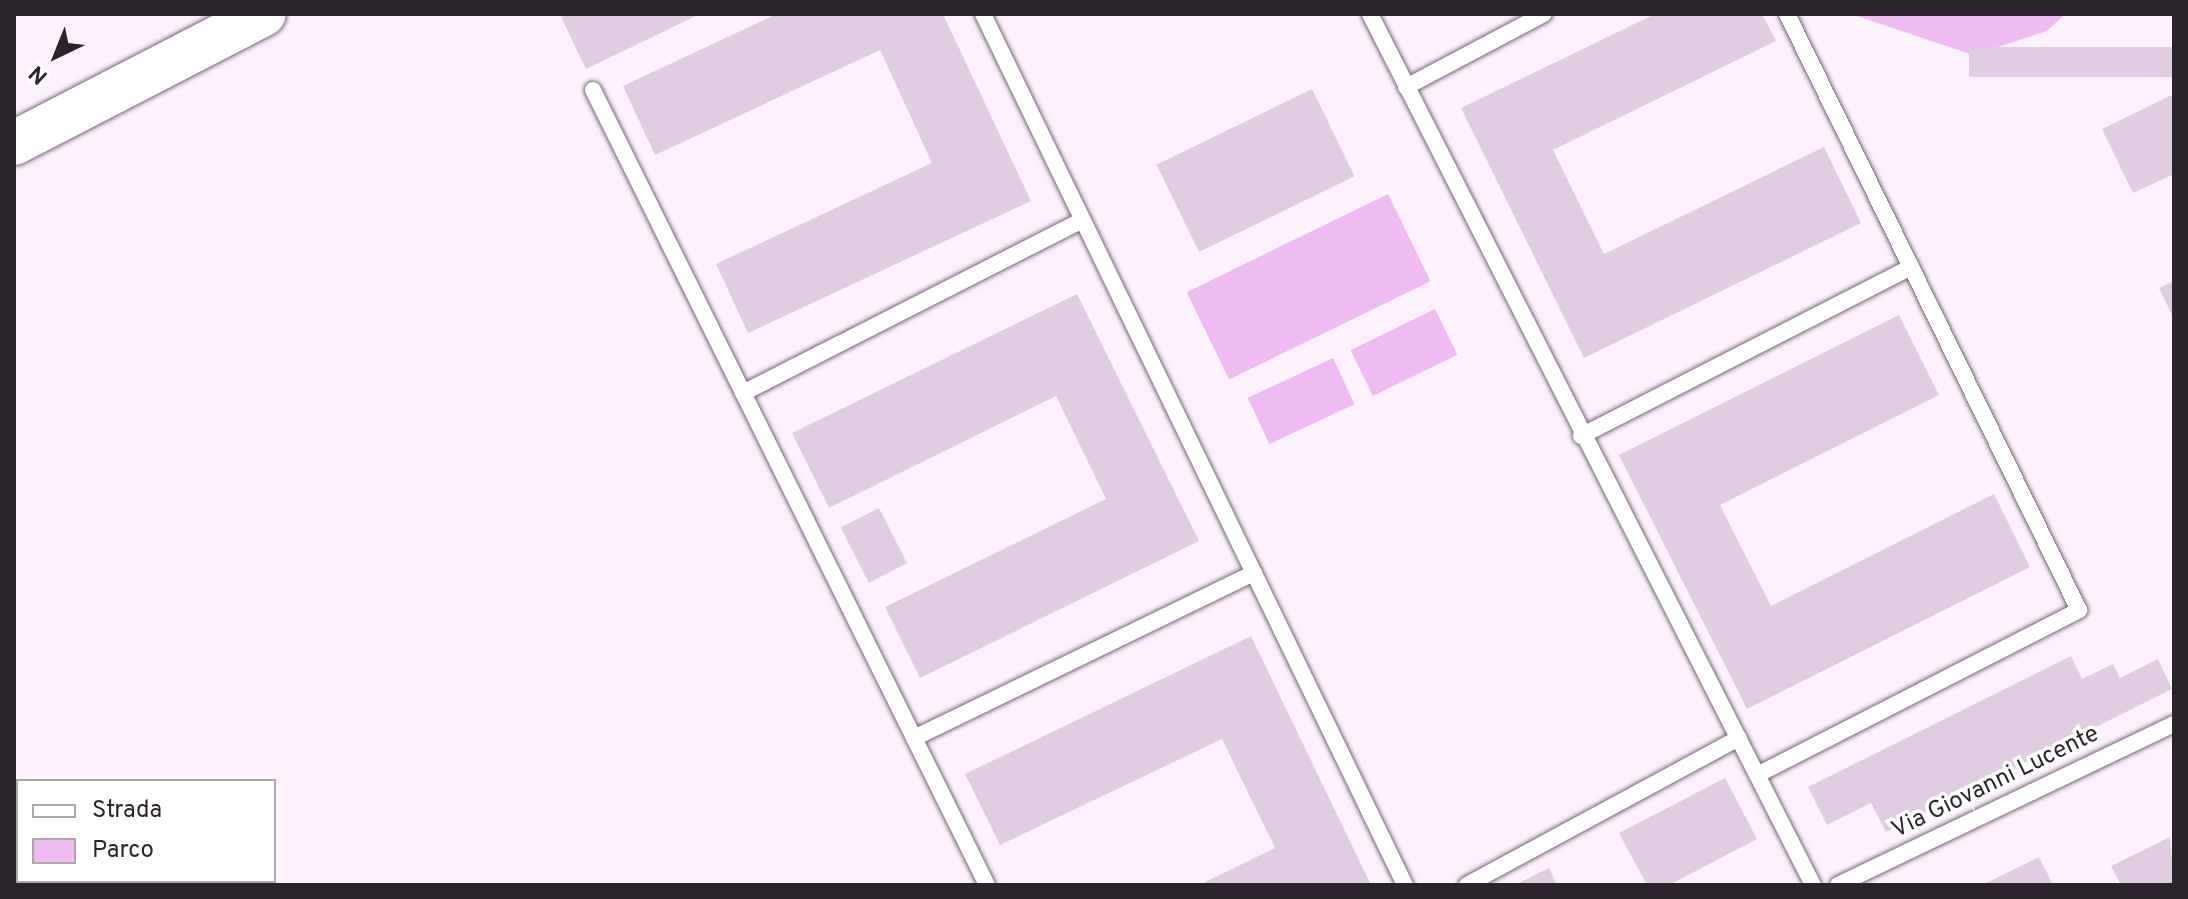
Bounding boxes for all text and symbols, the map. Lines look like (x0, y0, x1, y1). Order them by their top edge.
north arrow (16, 16, 96, 96)
text: N (24, 59, 54, 89)
street label: Via Giovanni Lucente (1888, 720, 2104, 846)
legend (16, 779, 276, 883)
text: Strada (92, 796, 162, 826)
text: Parco (92, 836, 154, 866)

